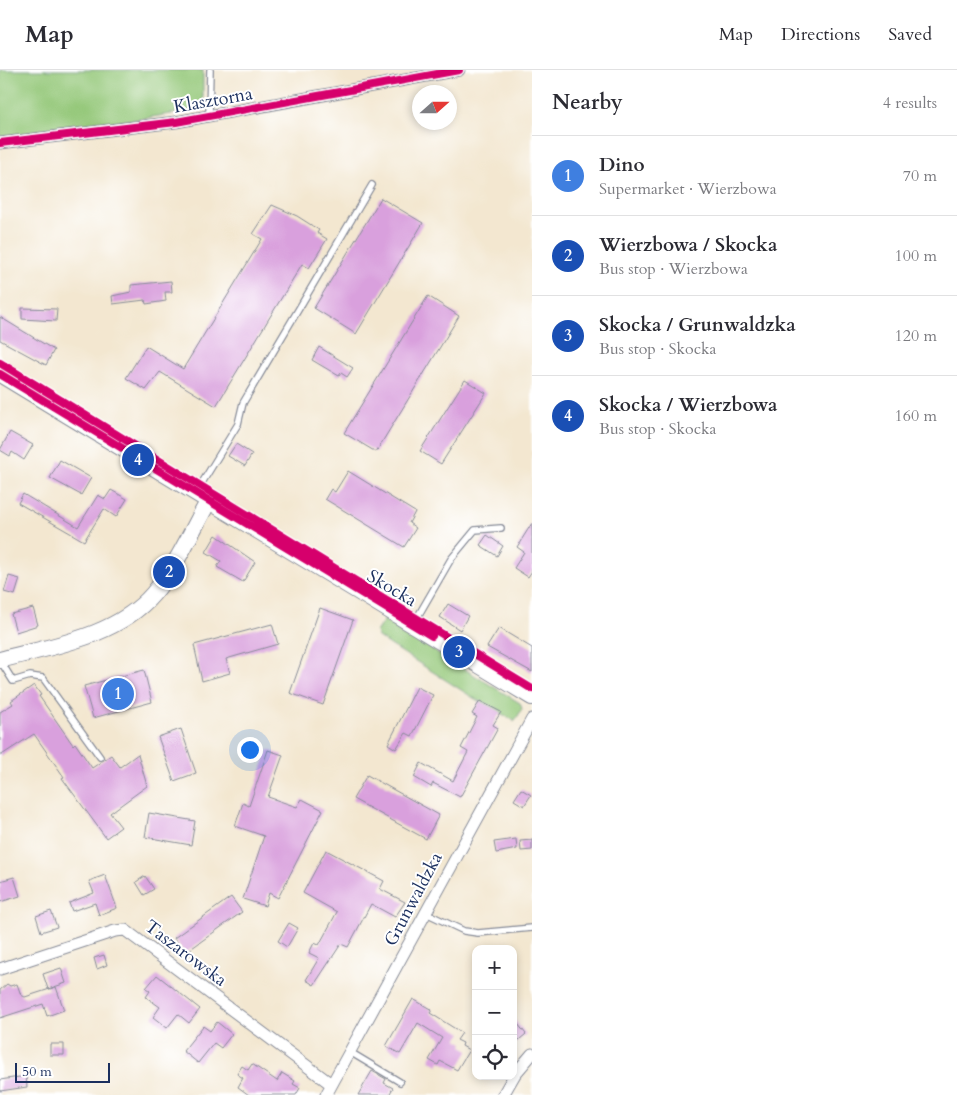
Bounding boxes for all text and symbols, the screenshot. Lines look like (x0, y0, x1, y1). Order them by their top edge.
text: Map (25, 18, 74, 51)
text: Map (719, 22, 753, 47)
text: Directions (781, 22, 860, 47)
text: Saved (888, 22, 932, 47)
street label: Klasztorna (172, 81, 255, 120)
north arrow (412, 85, 457, 130)
text: Nearby (552, 88, 623, 117)
text: 4 results (883, 92, 937, 114)
text: Dino (599, 152, 645, 178)
text: 1 (564, 165, 572, 187)
text: 70 m (903, 165, 937, 187)
text: Supermarket · Wierzbowa (599, 178, 777, 200)
text: Wierzbowa / Skocka (599, 232, 777, 258)
text: 2 (564, 245, 572, 267)
text: 100 m (895, 245, 937, 267)
text: Bus stop · Wierzbowa (599, 258, 748, 280)
text: Skocka / Grunwaldzka (599, 312, 796, 338)
text: 3 (564, 325, 572, 347)
text: 120 m (895, 325, 937, 347)
text: Bus stop · Skocka (599, 338, 717, 360)
text: Skocka / Wierzbowa (599, 392, 777, 418)
text: 4 (564, 405, 572, 427)
text: 160 m (895, 405, 937, 427)
text: Bus stop · Skocka (599, 418, 717, 440)
pin: 4 (122, 441, 154, 479)
pin: 2 (153, 553, 185, 591)
street label: Skocka (362, 564, 422, 613)
pin: 3 (443, 633, 475, 671)
pin: 1 (102, 675, 134, 713)
your location (237, 737, 263, 763)
street label: Grunwaldzka (378, 848, 449, 950)
street label: Taszarowska (139, 914, 232, 993)
map controls (472, 945, 517, 1080)
button: + (472, 945, 517, 990)
button: − (472, 990, 517, 1035)
button: locate (472, 1035, 517, 1080)
scale bar (15, 1060, 110, 1083)
text: 50 m (22, 1062, 52, 1081)

